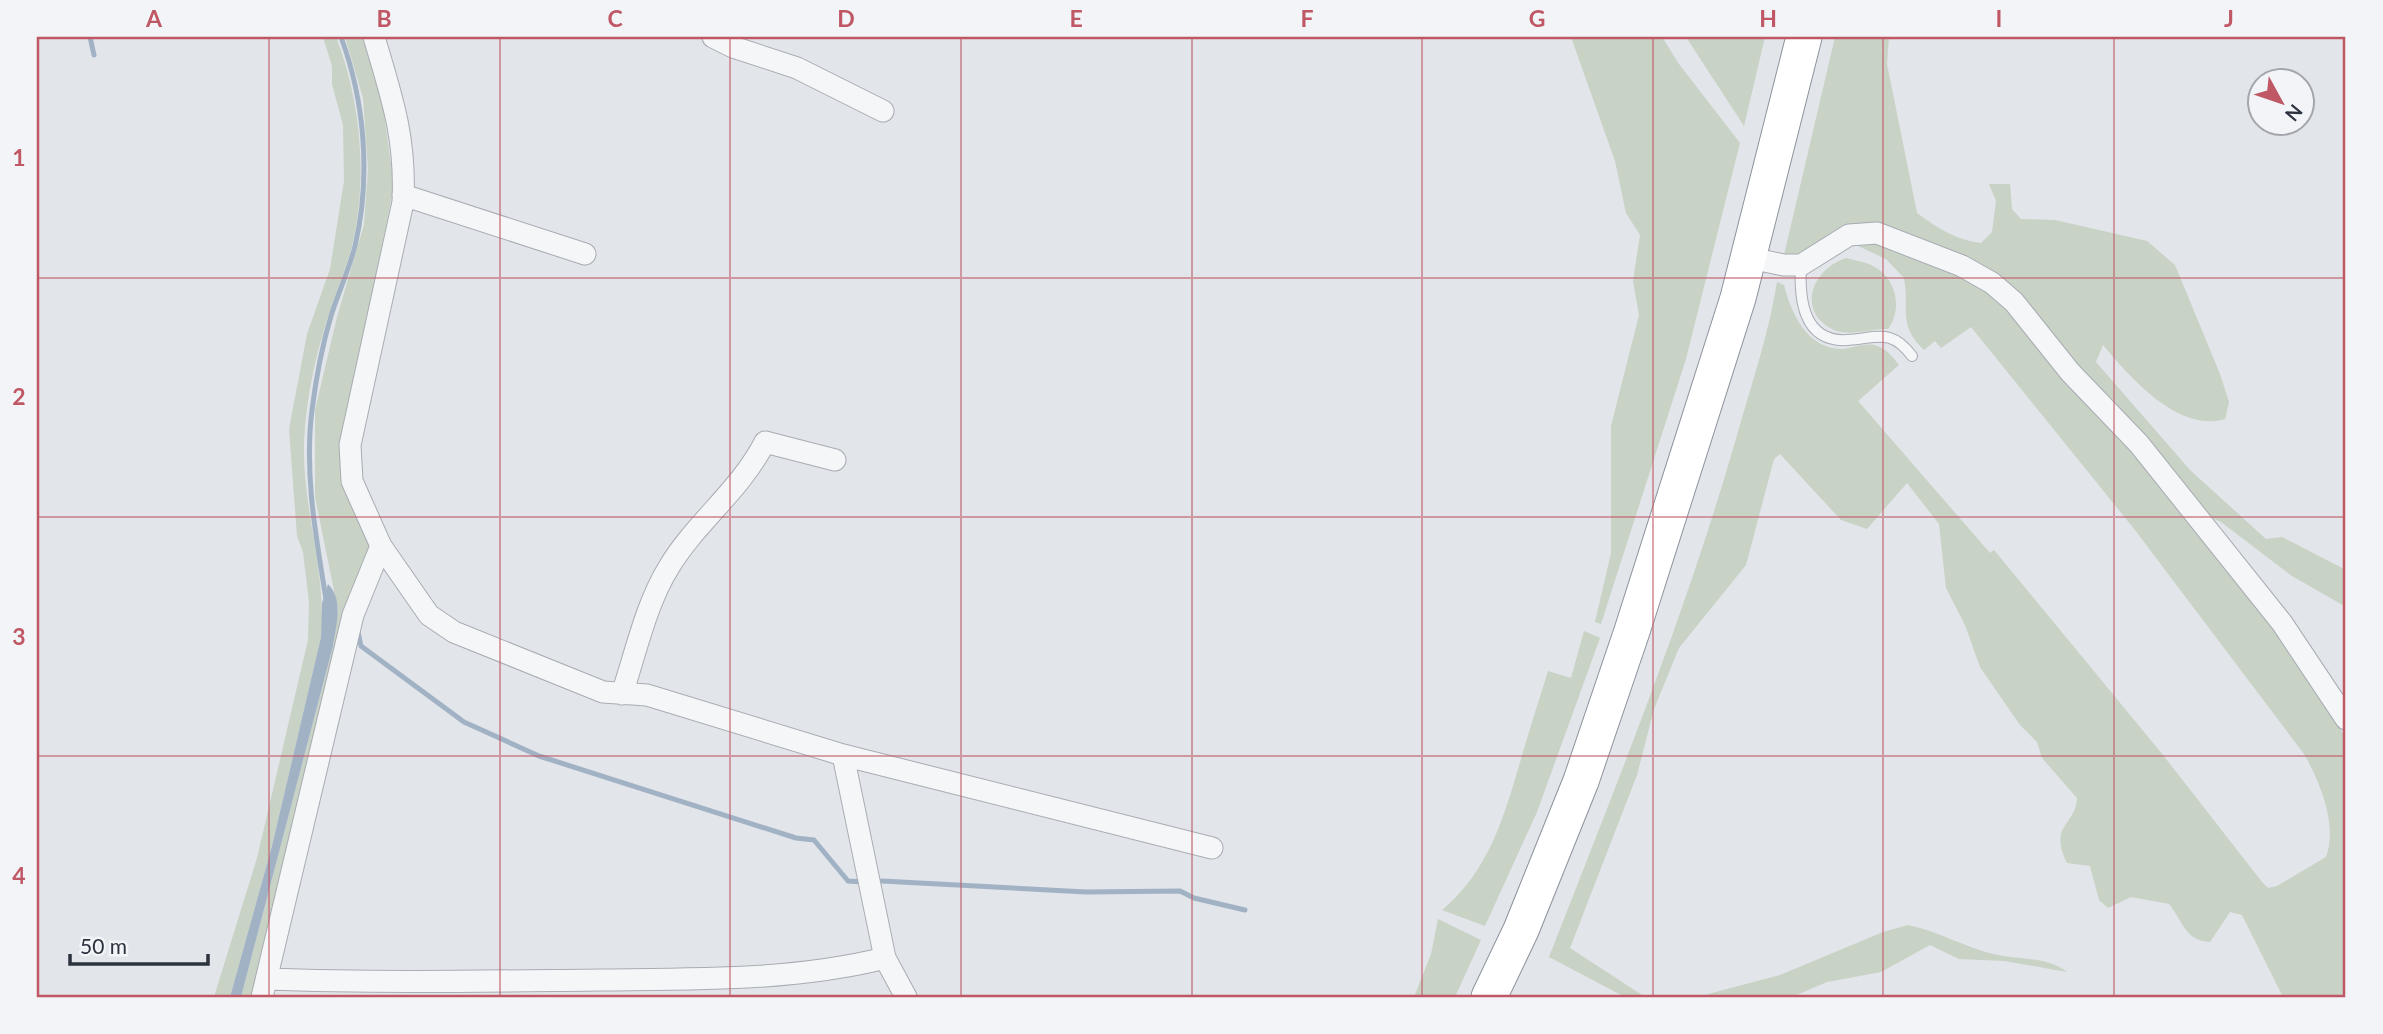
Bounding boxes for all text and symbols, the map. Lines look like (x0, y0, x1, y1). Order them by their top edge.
text: A (145, 4, 163, 32)
text: B (376, 4, 392, 32)
text: C (607, 4, 623, 32)
text: D (837, 4, 855, 32)
text: E (1069, 4, 1083, 32)
text: F (1300, 4, 1314, 32)
text: G (1529, 4, 1545, 32)
text: H (1759, 4, 1777, 32)
text: I (1996, 4, 2002, 32)
text: J (2224, 4, 2234, 32)
north arrow (2246, 66, 2316, 136)
text: N (2281, 100, 2308, 126)
text: 1 (12, 143, 26, 171)
text: 2 (12, 382, 26, 410)
text: 3 (12, 622, 26, 650)
text: 4 (12, 861, 26, 889)
scale bar (70, 922, 208, 966)
text: 50 m (80, 933, 127, 958)

